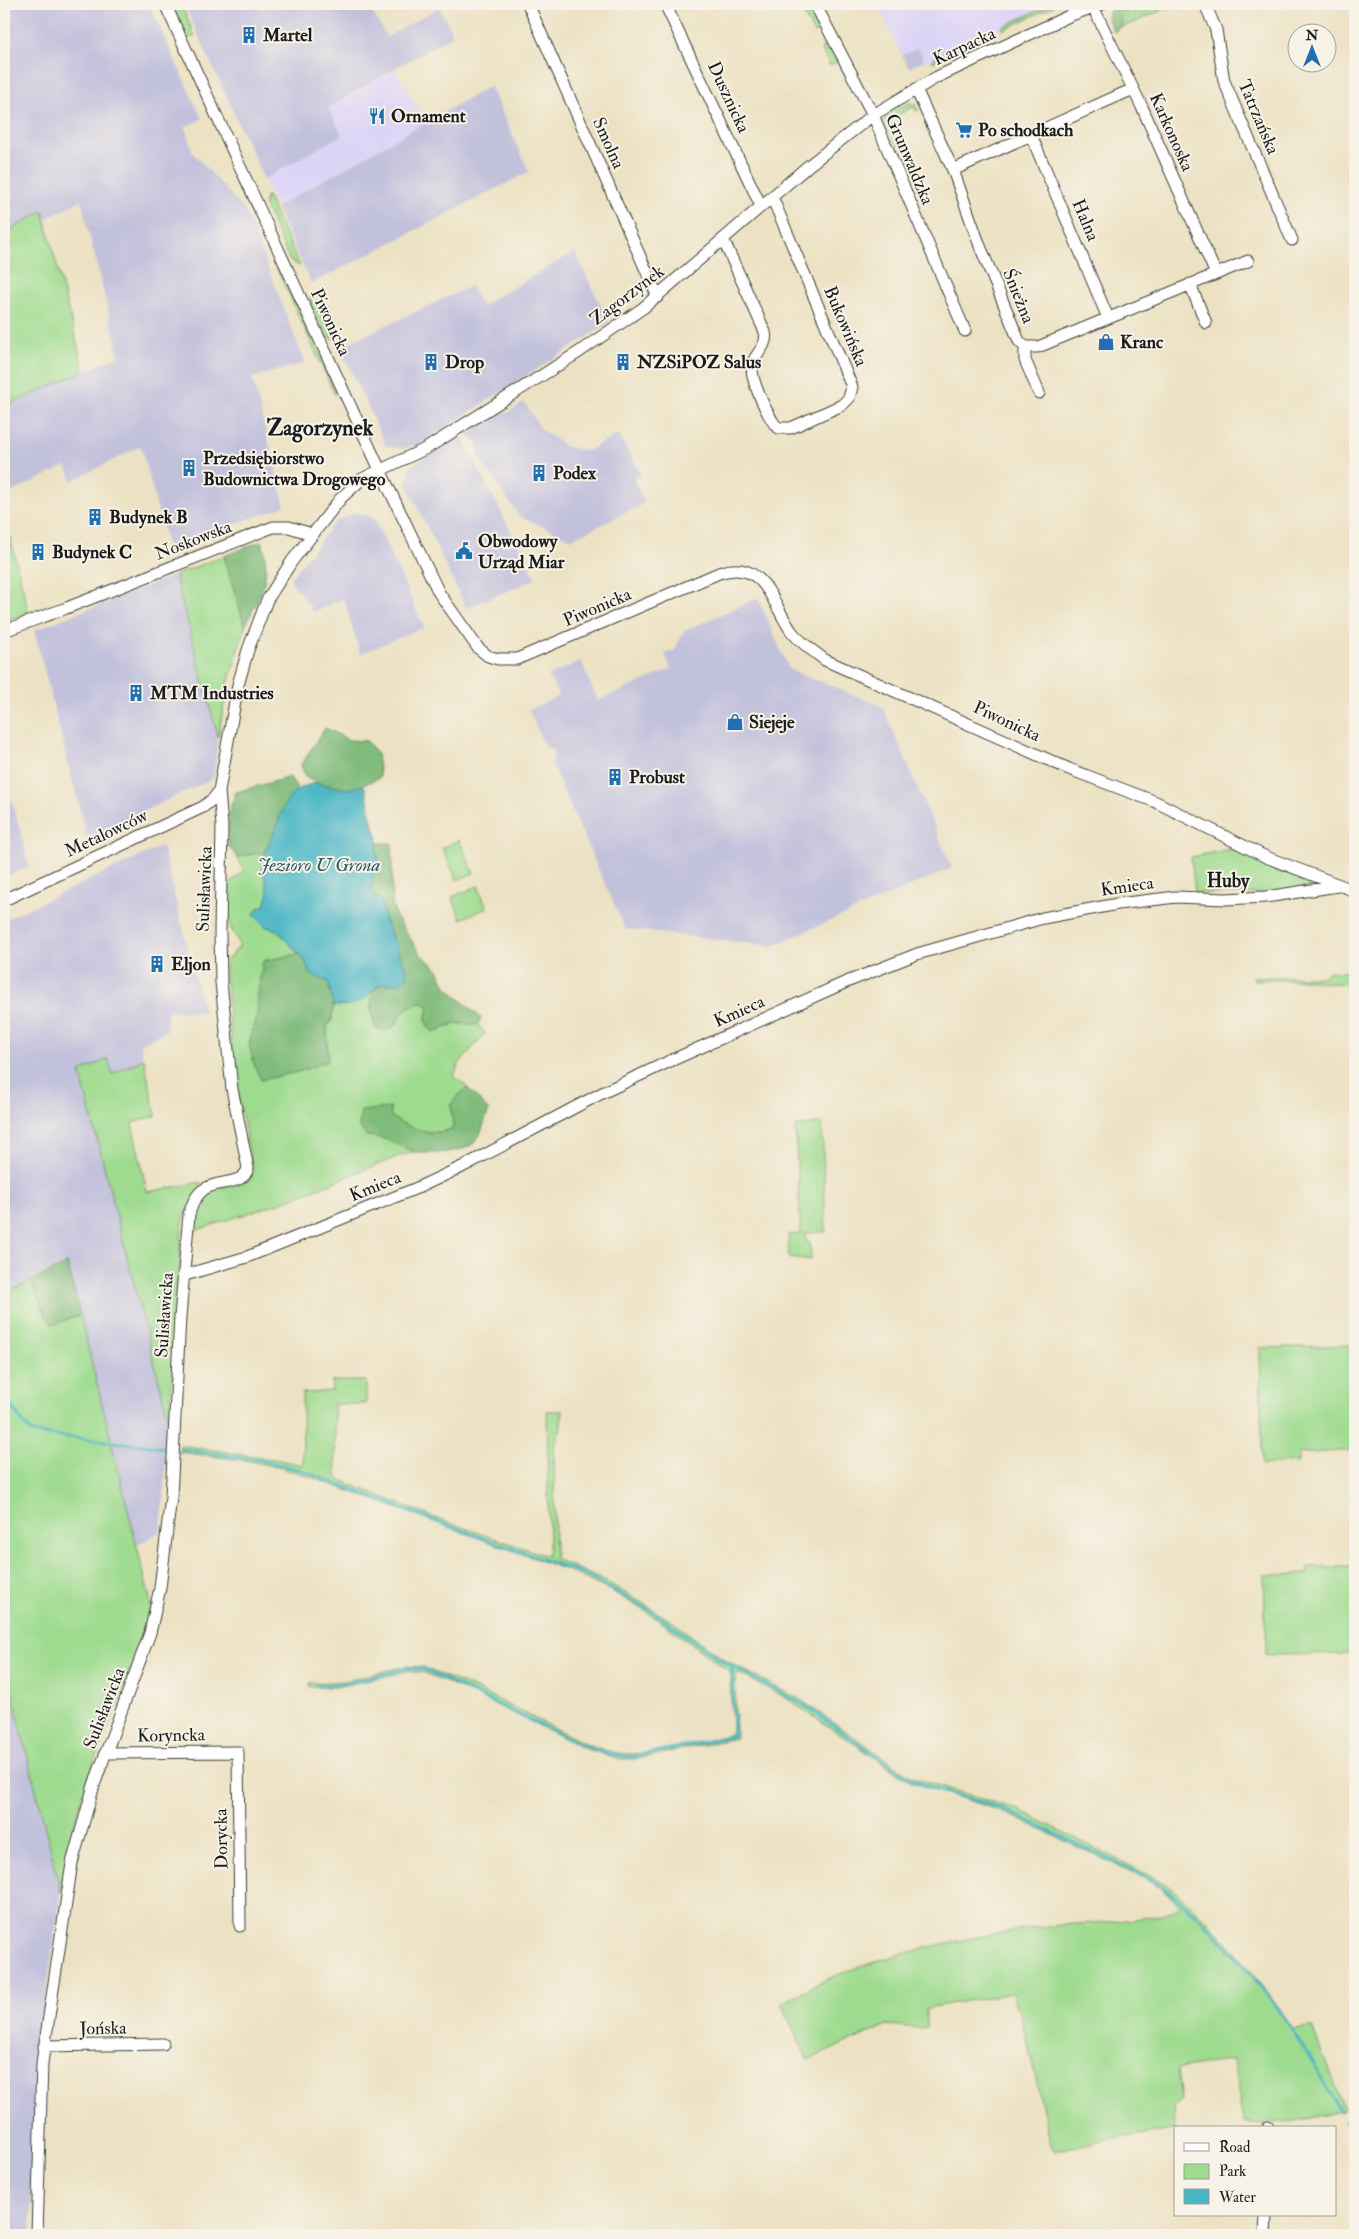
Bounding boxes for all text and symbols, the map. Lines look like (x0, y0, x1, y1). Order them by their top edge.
street label: Karpacka (929, 22, 1000, 71)
north arrow (1286, 22, 1336, 72)
place label: Martel (262, 24, 313, 47)
building icon: Martel (239, 25, 259, 45)
text: N (1305, 27, 1319, 44)
street label: Dusznicka (702, 58, 755, 137)
street label: Tatrzańska (1233, 76, 1285, 158)
street label: Karkonoska (1144, 89, 1199, 176)
place label: Ornament (391, 105, 466, 128)
restaurant icon: Ornament (367, 106, 387, 126)
street label: Grunwaldzka (880, 110, 939, 209)
street label: Smolna (587, 114, 630, 173)
place label: Po schodkach (978, 119, 1074, 142)
supermarket icon: Po schodkach (954, 120, 974, 140)
street label: Halna (1066, 196, 1105, 245)
street label: Zagorzynek (586, 260, 669, 331)
street label: Śnieżna (997, 265, 1040, 327)
street label: Bukowińska (818, 283, 873, 370)
street label: Piwonicka (305, 285, 356, 360)
place label: Kranc (1120, 331, 1164, 354)
shop icon: Kranc (1096, 332, 1116, 352)
place label: Drop (445, 351, 484, 374)
place label: NZSiPOZ Salus (636, 351, 761, 374)
building icon: Drop (421, 352, 441, 372)
building icon: NZSiPOZ Salus (613, 352, 633, 372)
district label: Zagorzynek (267, 414, 374, 443)
place label: Przedsiębiorstwo Budownictwa Drogowego (203, 447, 386, 491)
building icon: Przedsiębiorstwo Budownictwa Drogowego (179, 458, 199, 478)
place label: Podex (553, 462, 597, 485)
building icon: Podex (529, 463, 549, 483)
place label: Budynek B (109, 506, 188, 529)
building icon: Budynek B (85, 507, 105, 527)
street label: Noskowska (151, 515, 235, 566)
place label: Obwodowy Urząd Miar (478, 530, 565, 574)
place label: Budynek C (52, 541, 132, 564)
public building icon: Obwodowy Urząd Miar (454, 541, 474, 561)
building icon: Budynek C (28, 542, 48, 562)
street label: Piwonicka (560, 583, 635, 632)
place label: MTM Industries (149, 682, 274, 705)
building icon: MTM Industries (126, 683, 146, 703)
street label: Piwonicka (969, 696, 1045, 747)
place label: Siejeje (749, 711, 795, 734)
shop icon: Siejeje (725, 712, 745, 732)
place label: Probust (629, 766, 685, 789)
building icon: Probust (605, 767, 625, 787)
street label: Metalowców (61, 804, 152, 863)
street label: Sulisławicka (192, 845, 218, 932)
water label: Jezioro U Grona (258, 853, 381, 877)
district label: Huby (1207, 869, 1250, 894)
street label: Kmieca (1099, 871, 1156, 902)
place label: Eljon (171, 953, 211, 976)
building icon: Eljon (147, 954, 167, 974)
street label: Kmieca (710, 990, 769, 1033)
street label: Kmieca (346, 1166, 405, 1207)
street label: Sulisławicka (150, 1271, 179, 1358)
street label: Sulisławicka (78, 1664, 131, 1752)
street label: Koryncka (137, 1723, 206, 1748)
street label: Dorycka (209, 1808, 234, 1870)
street label: Jońska (78, 2017, 127, 2040)
legend (1174, 2126, 1336, 2216)
text: Road (1219, 2138, 1251, 2157)
text: Park (1219, 2162, 1246, 2181)
text: Water (1218, 2188, 1256, 2207)

